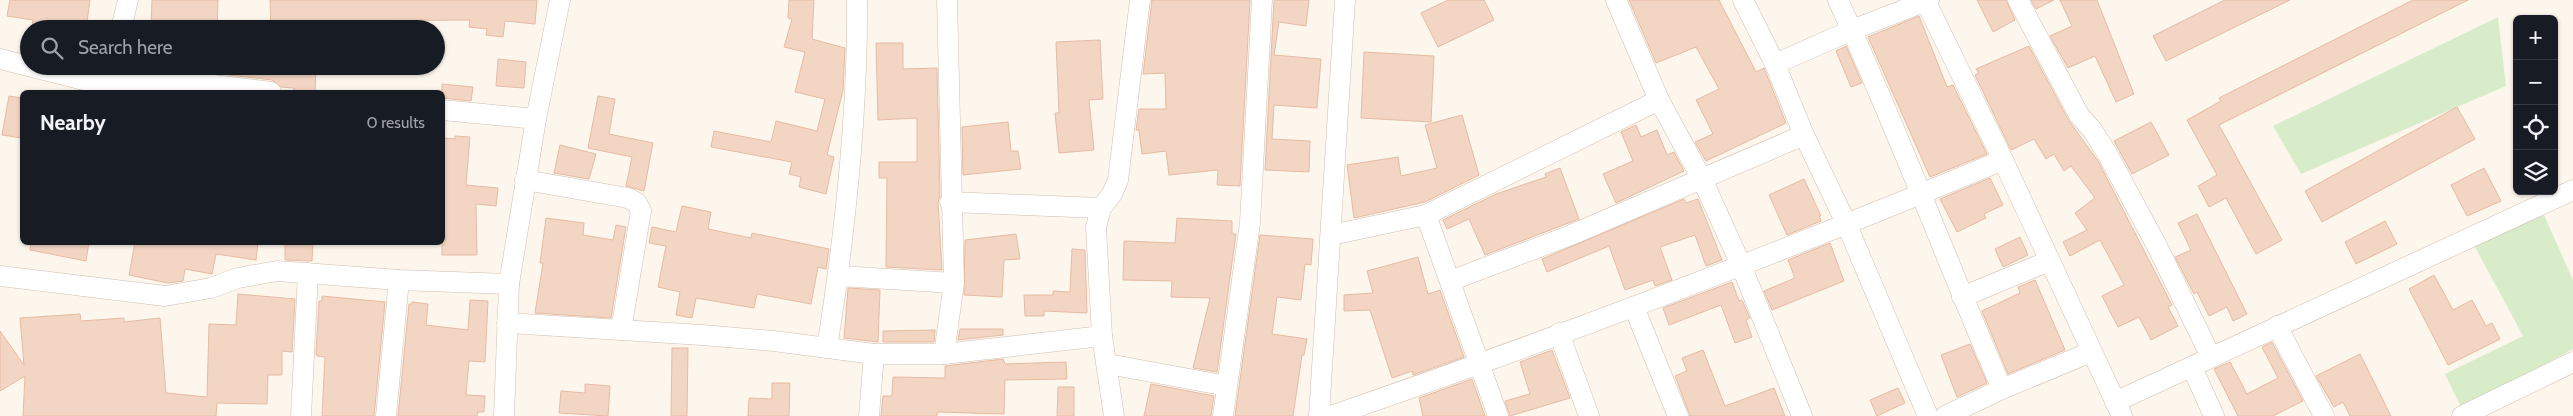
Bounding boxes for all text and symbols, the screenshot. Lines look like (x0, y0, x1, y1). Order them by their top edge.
map controls (2513, 15, 2558, 195)
button: + (2513, 15, 2558, 60)
search box (20, 20, 445, 75)
icon: search (38, 34, 66, 62)
text: Search here (78, 36, 172, 59)
button: − (2513, 60, 2558, 105)
button: locate (2513, 105, 2558, 150)
text: Nearby (40, 110, 106, 135)
text: 0 results (366, 113, 425, 132)
button: layers (2513, 150, 2558, 195)

